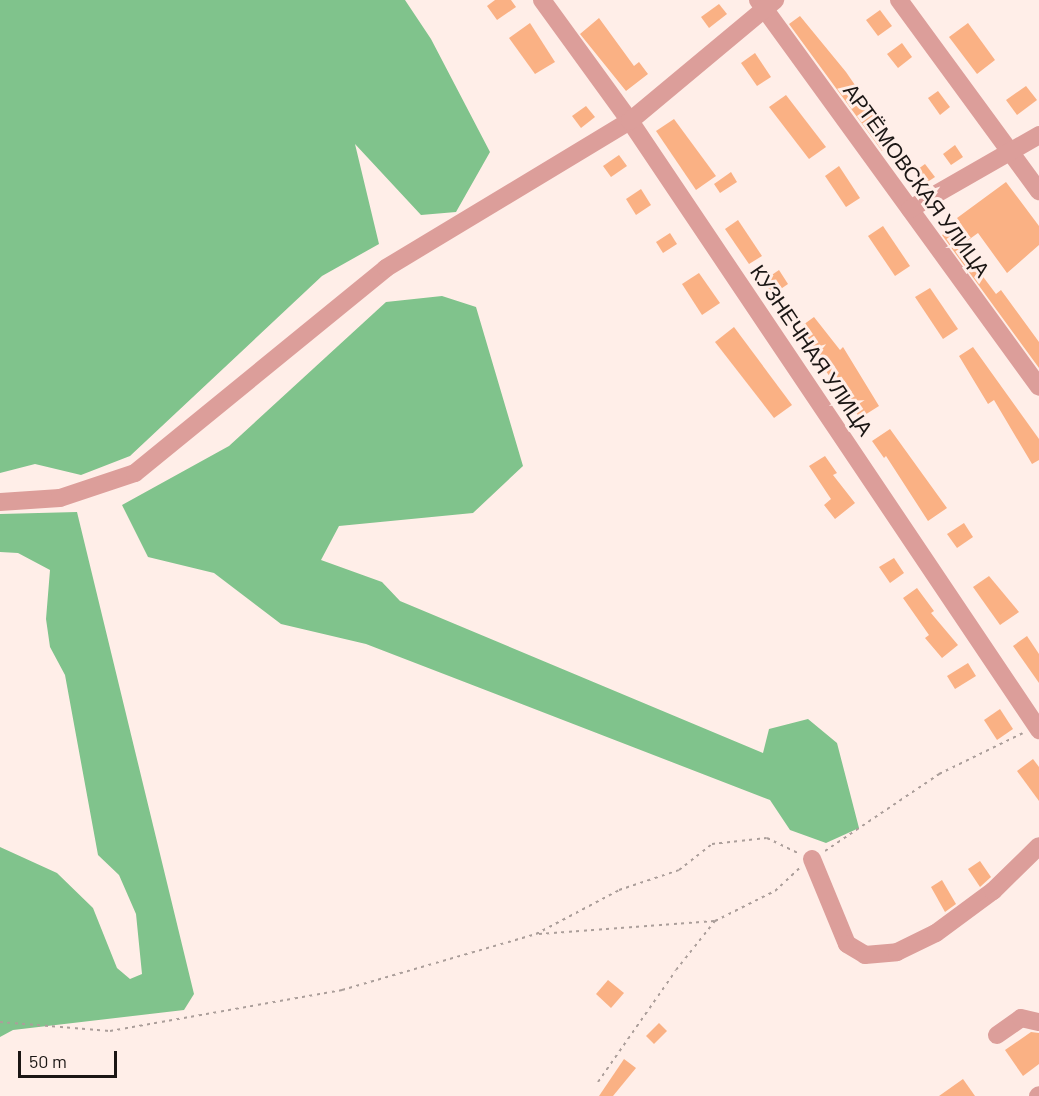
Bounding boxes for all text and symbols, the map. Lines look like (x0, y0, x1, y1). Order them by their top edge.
street label: АРТЁМОВСКАЯ УЛИЦА (838, 78, 996, 282)
street label: КУЗНЕЧНАЯ УЛИЦА (745, 260, 879, 440)
scale bar (21, 1039, 120, 1077)
text: 50 m (29, 1050, 67, 1072)

